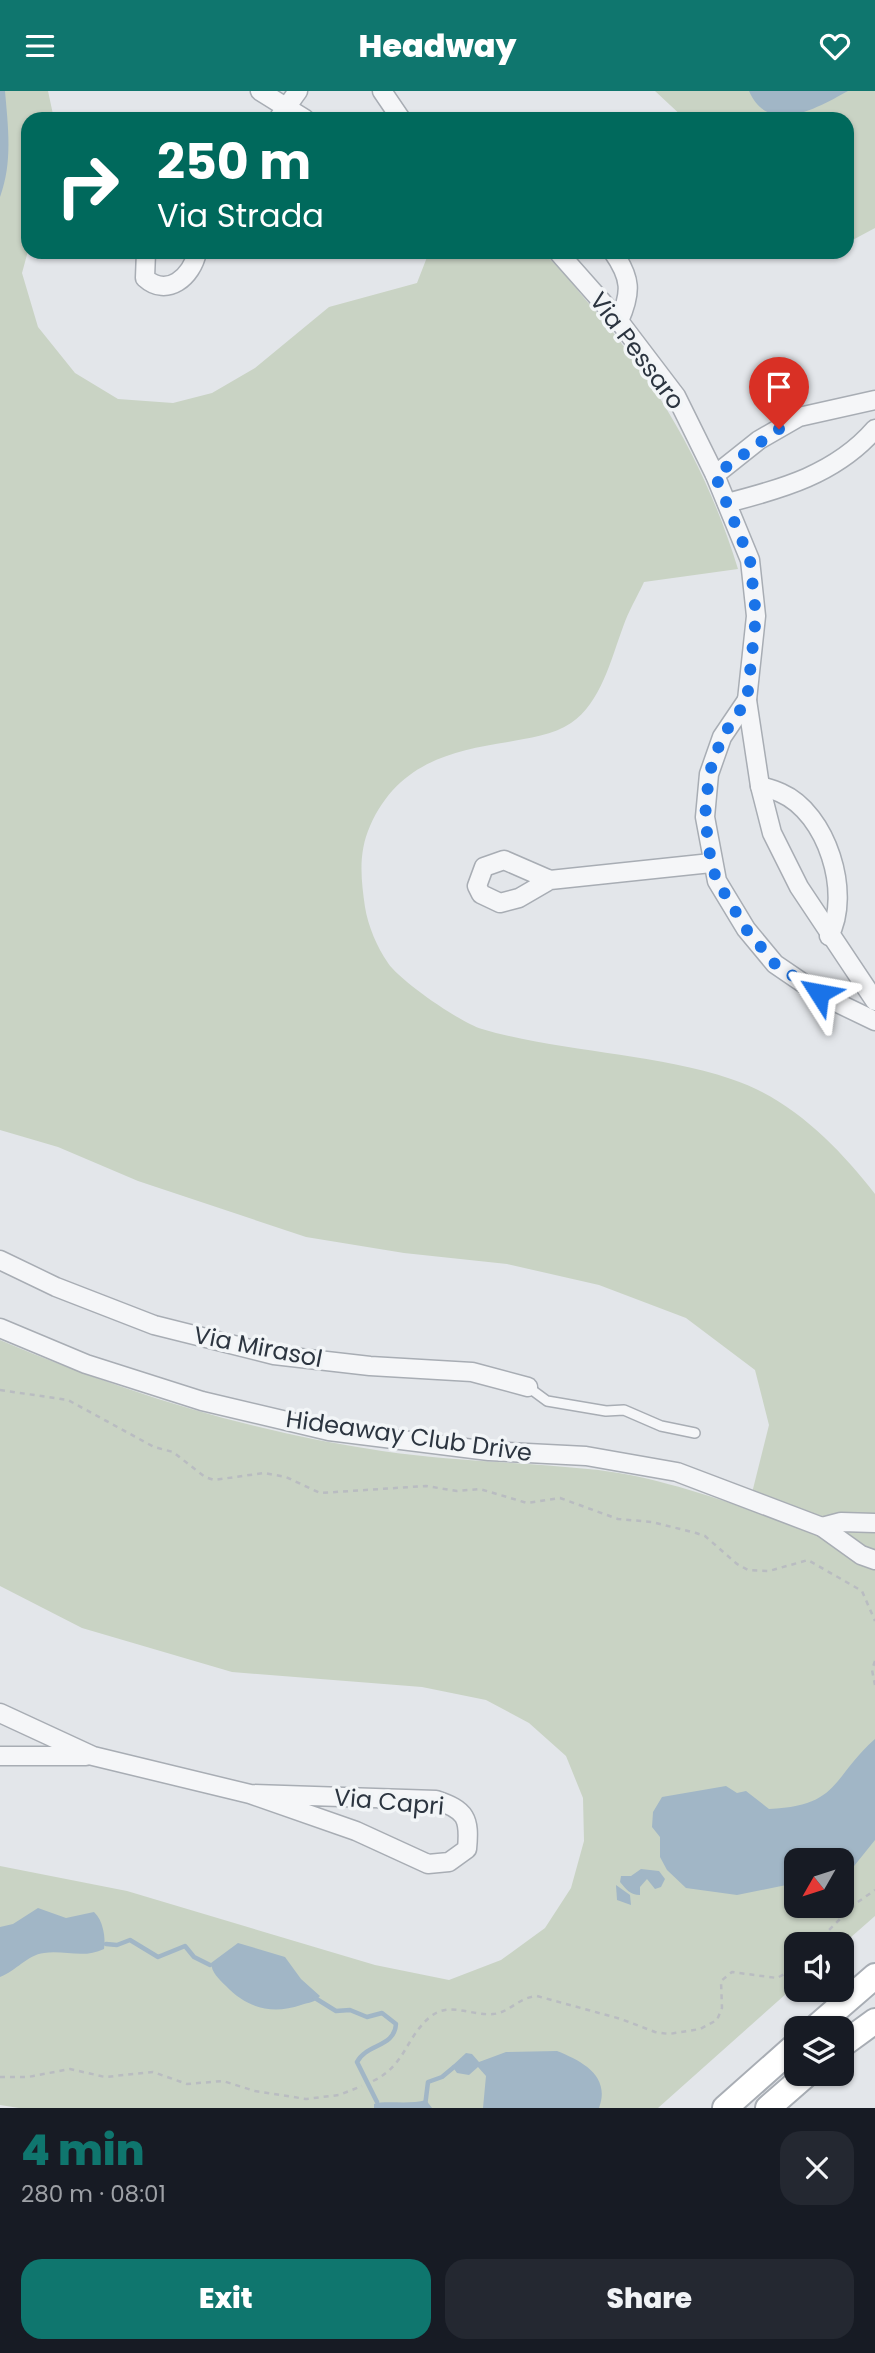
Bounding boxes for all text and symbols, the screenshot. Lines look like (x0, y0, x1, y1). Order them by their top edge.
text: Headway (358, 23, 517, 68)
icon: menu (21, 27, 59, 65)
icon: heart (816, 27, 854, 65)
text: 250 m (157, 128, 311, 196)
icon: right (42, 140, 133, 231)
text: Via Strada (157, 193, 324, 238)
street label: Via Pessaro (582, 285, 692, 416)
pin (749, 357, 809, 429)
icon: arrive (760, 368, 798, 406)
position arrow (782, 956, 856, 1030)
street label: Via Mirasol (191, 1318, 325, 1375)
street label: Hideaway Club Drive (284, 1402, 534, 1469)
street label: Via Capri (333, 1780, 446, 1823)
north arrow (784, 1848, 854, 1918)
map controls (784, 1848, 854, 2086)
button: sound (784, 1932, 854, 2002)
button: layers (784, 2016, 854, 2086)
text: 4 min (21, 2121, 145, 2180)
button: close (780, 2131, 854, 2205)
text: 280 m · 08:01 (21, 2178, 166, 2210)
button: Exit (21, 2259, 431, 2339)
button: Share (445, 2259, 854, 2339)

